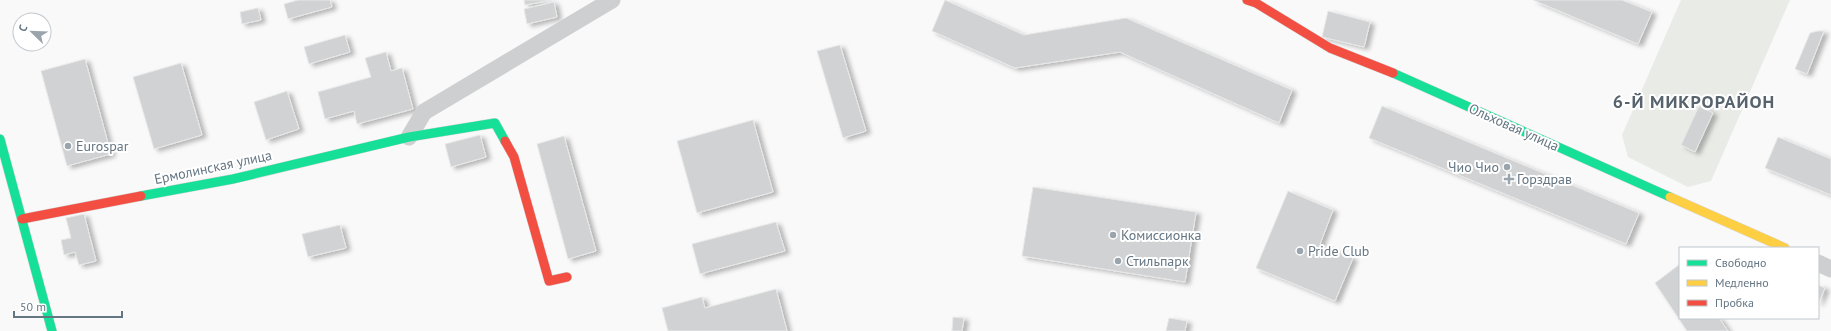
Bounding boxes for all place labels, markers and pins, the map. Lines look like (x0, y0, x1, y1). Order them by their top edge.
place label: Eurospar (76, 137, 129, 155)
marker: Eurospar (63, 141, 73, 151)
place label: Чио Чио (1448, 158, 1499, 176)
marker: Чио Чио (1502, 162, 1512, 172)
place label: Горздрав (1517, 170, 1572, 188)
marker: Горздрав (1504, 174, 1514, 184)
place label: Комиссионка (1121, 226, 1202, 244)
marker: Комиссионка (1108, 230, 1118, 240)
place label: Pride Club (1308, 242, 1369, 260)
marker: Pride Club (1295, 246, 1305, 256)
place label: Стильпарк (1126, 252, 1189, 270)
marker: Стильпарк (1113, 256, 1123, 266)

